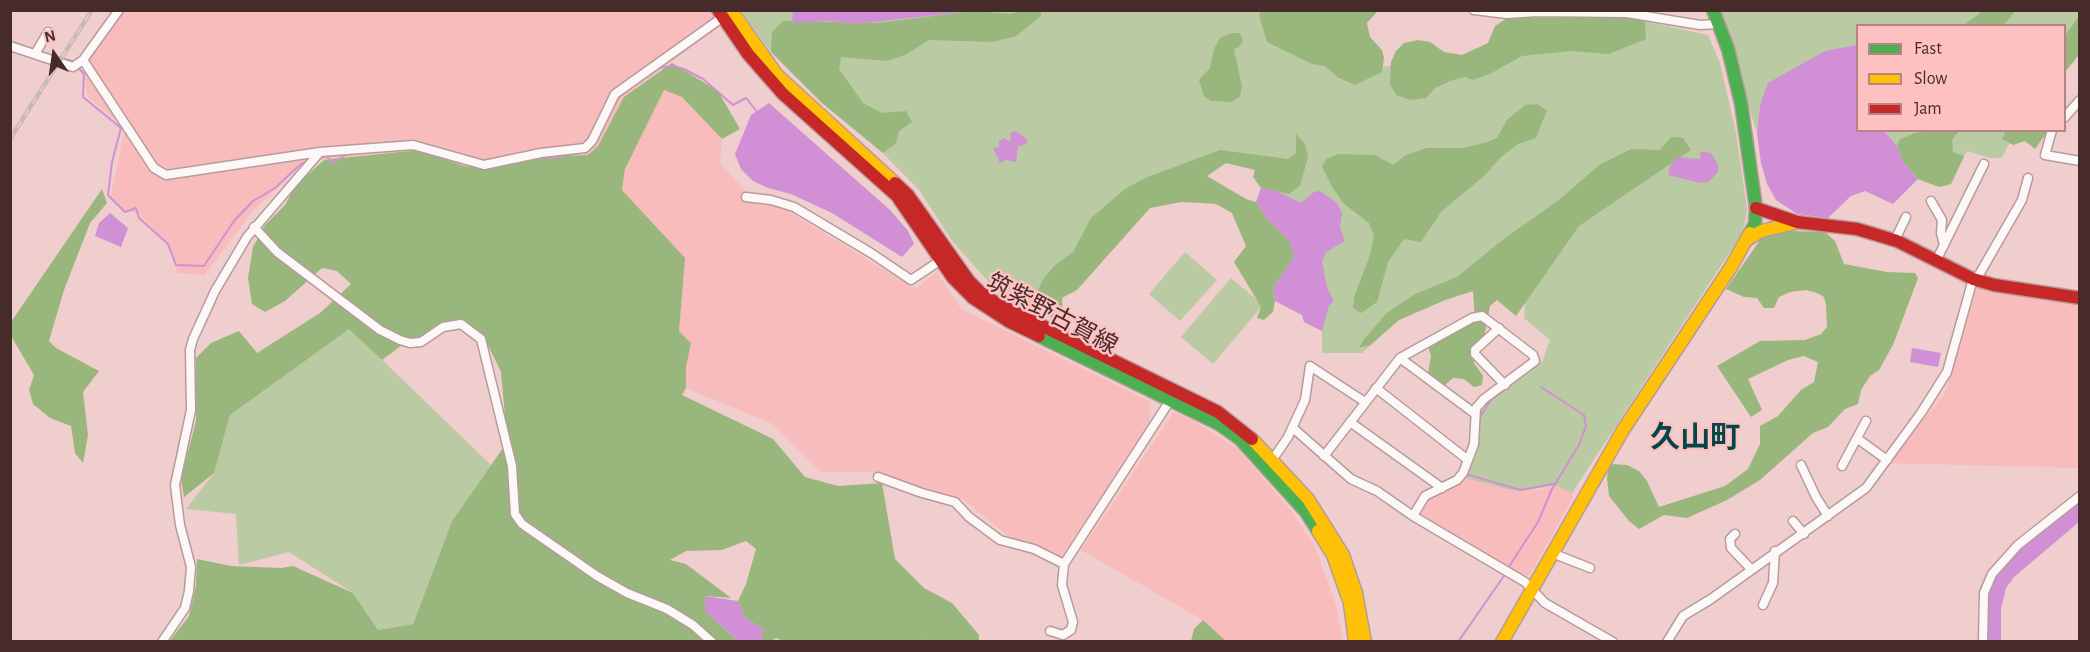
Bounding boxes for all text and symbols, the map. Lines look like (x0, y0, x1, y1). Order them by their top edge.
north arrow (24, 24, 84, 84)
legend (1856, 24, 2066, 132)
text: N (43, 27, 57, 46)
text: Fast (1914, 40, 1942, 58)
text: Slow (1914, 70, 1947, 88)
text: Jam (1914, 100, 1942, 118)
street label: 筑紫野古賀線 (982, 267, 1122, 361)
district label: 久山町 (1650, 420, 1740, 456)

